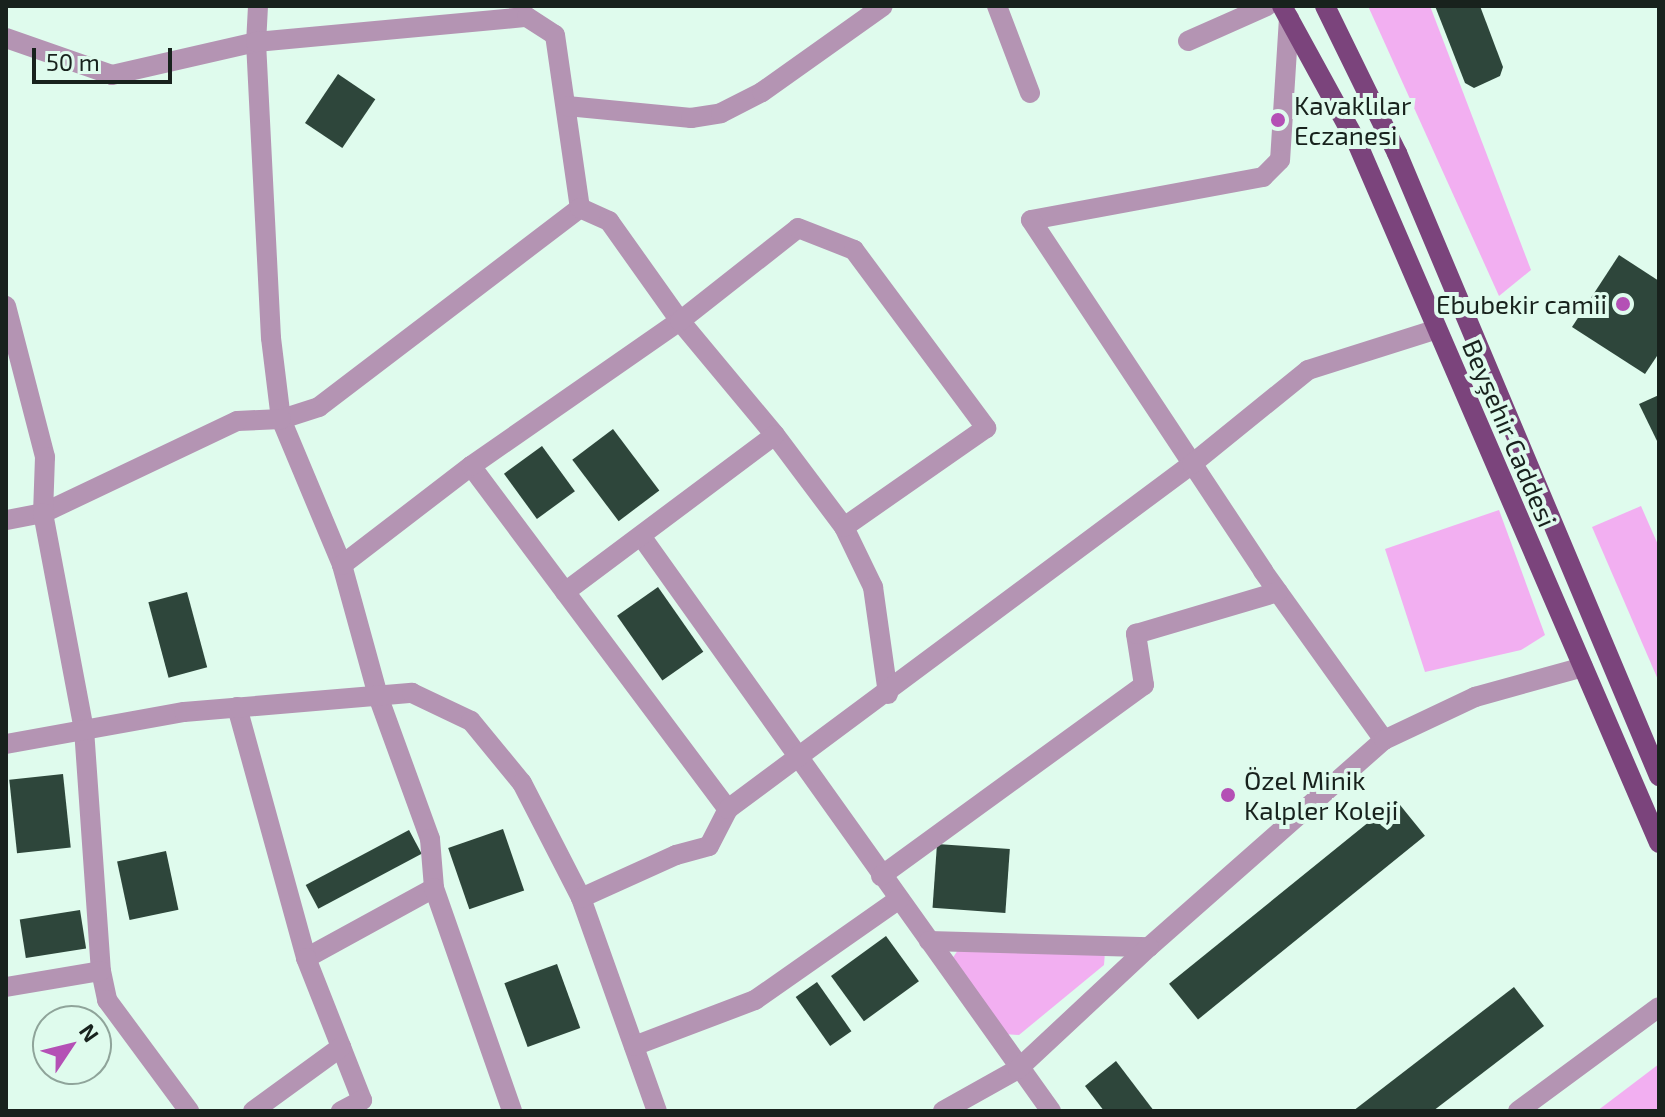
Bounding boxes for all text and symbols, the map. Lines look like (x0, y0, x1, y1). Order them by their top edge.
scale bar (36, 32, 176, 82)
text: 50 m (46, 47, 100, 76)
place label: Kavaklılar Eczanesi (1294, 89, 1411, 150)
marker: Kavaklılar Eczanesi (1269, 111, 1287, 129)
place label: Ebubekir camii (1435, 288, 1607, 320)
marker: Ebubekir camii (1614, 295, 1632, 313)
street label: Beyşehir Caddesi (1456, 334, 1564, 532)
place label: Özel Minik Kalpler Koleji (1244, 764, 1399, 826)
marker: Özel Minik Kalpler Koleji (1219, 786, 1237, 804)
north arrow (32, 1005, 112, 1085)
text: N (75, 1018, 105, 1046)

